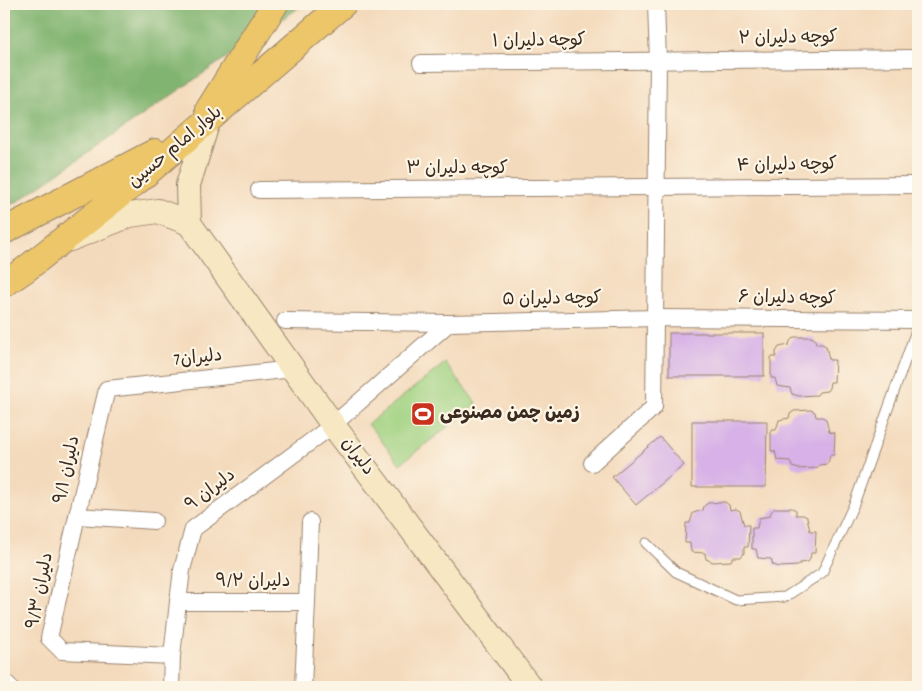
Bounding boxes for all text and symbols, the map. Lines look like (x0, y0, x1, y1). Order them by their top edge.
street label: کوچه دلیران ۲ (738, 26, 838, 52)
street label: کوچه دلیران ۱ (492, 29, 586, 55)
street label: بلوار امام حسین (123, 101, 229, 195)
street label: کوچه دلیران ۴ (737, 153, 838, 179)
street label: کوچه دلیران ۳ (406, 157, 508, 182)
street label: کوچه دلیران ۶ (738, 286, 836, 312)
street label: کوچه دلیران ۵ (502, 287, 602, 313)
street label: دلیران7 (172, 344, 224, 374)
sports icon: زمین چمن مصنوعی (410, 401, 436, 427)
place label: زمین چمن مصنوعی (440, 402, 580, 427)
street label: دلیران (334, 433, 380, 481)
street label: دلیران ۹/۱ (49, 434, 87, 506)
street label: دلیران ۹ (181, 464, 241, 518)
street label: دلیران ۹/۳ (21, 551, 61, 631)
street label: دلیران ۹/۲ (216, 570, 290, 595)

